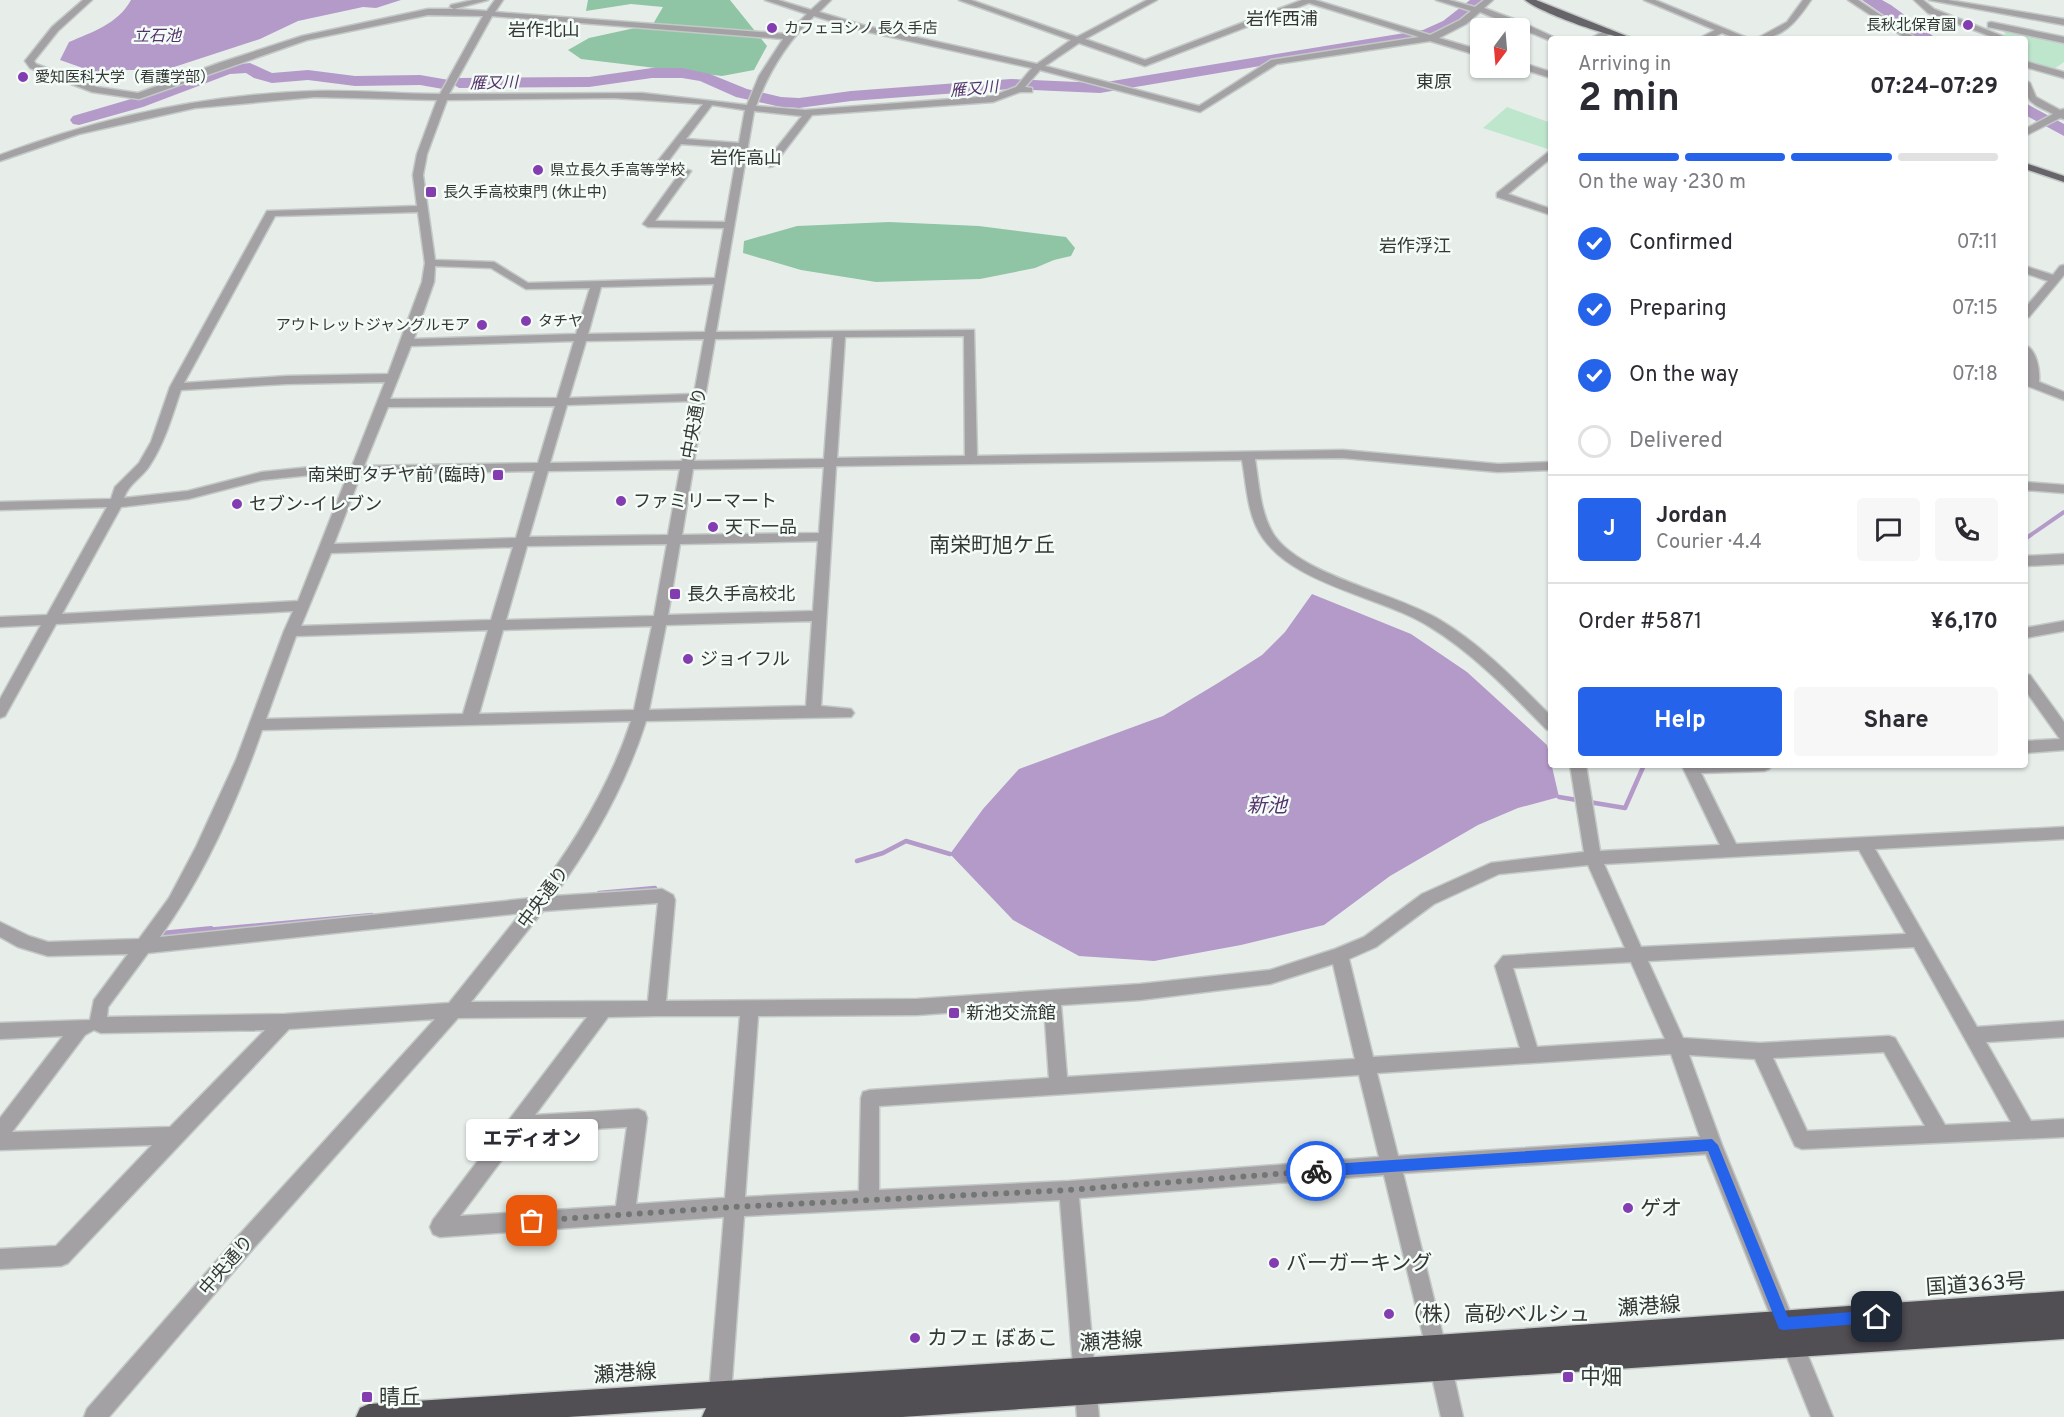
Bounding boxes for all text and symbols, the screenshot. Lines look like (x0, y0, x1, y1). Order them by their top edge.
district label: 岩作西浦 (1246, 9, 1318, 32)
place label: 長秋北保育園 (1866, 16, 1956, 36)
north arrow (1470, 18, 1530, 78)
map controls (1470, 18, 1530, 78)
marker: 長秋北保育園 (1961, 18, 1975, 32)
district label: 岩作北山 (508, 20, 580, 43)
place label: カフェヨシノ 長久手店 (784, 20, 938, 39)
marker: カフェヨシノ 長久手店 (765, 21, 779, 35)
water label: 立石池 (133, 27, 183, 47)
text: Arriving in (1578, 52, 1671, 78)
place label: 愛知医科大学（看護学部） (35, 69, 215, 88)
marker: 愛知医科大学（看護学部） (16, 70, 30, 84)
district label: 東原 (1416, 72, 1452, 95)
water label: 雁又川 (470, 74, 520, 94)
text: 07:24–07:29 (1870, 74, 1998, 101)
text: 2 min (1578, 76, 1680, 125)
water label: 雁又川 (949, 78, 1001, 102)
district label: 岩作高山 (710, 148, 782, 171)
place label: 県立長久手高等学校 (550, 162, 685, 181)
marker: 県立長久手高等学校 (531, 163, 545, 177)
text: On the way · 230 m (1578, 170, 1746, 196)
place label: 長久手高校東門 (休止中) (443, 183, 607, 203)
marker: 長久手高校東門 (休止中) (424, 185, 438, 199)
icon: check (1578, 227, 1611, 260)
text: Confirmed (1629, 230, 1733, 257)
text: 07:11 (1957, 230, 1998, 256)
district label: 岩作浮江 (1379, 236, 1451, 259)
icon: check (1578, 293, 1611, 326)
text: Preparing (1629, 296, 1727, 323)
text: 07:15 (1952, 296, 1998, 322)
place label: タチヤ (538, 313, 583, 332)
marker: タチヤ (519, 314, 533, 328)
place label: アウトレットジャングルモア (276, 317, 470, 336)
marker: アウトレットジャングルモア (475, 318, 489, 332)
icon: check (1578, 359, 1611, 392)
text: On the way (1629, 362, 1739, 389)
text: 07:18 (1952, 362, 1998, 388)
street label: 中央通り (678, 386, 713, 461)
text: Delivered (1629, 428, 1723, 455)
place label: 南栄町タチヤ前 (臨時) (307, 465, 486, 488)
marker: 南栄町タチヤ前 (臨時) (491, 468, 505, 482)
place label: ファミリーマート (633, 491, 777, 514)
place label: セブン-イレブン (249, 494, 382, 517)
marker: ファミリーマート (614, 494, 628, 508)
marker: セブン-イレブン (230, 497, 244, 511)
button: chat (1857, 498, 1920, 561)
button: phone (1935, 498, 1998, 561)
text: Jordan (1656, 503, 1727, 530)
text: J (1603, 516, 1616, 543)
place label: 天下一品 (725, 517, 797, 540)
marker: 天下一品 (706, 520, 720, 534)
text: Courier · 4.4 (1656, 530, 1762, 556)
district label: 南栄町旭ケ丘 (929, 533, 1055, 560)
place label: 長久手高校北 (687, 584, 795, 607)
marker: 長久手高校北 (668, 587, 682, 601)
text: Order #5871 (1578, 609, 1702, 636)
text: ¥6,170 (1931, 609, 1998, 636)
place label: ジョイフル (700, 649, 790, 672)
marker: ジョイフル (681, 652, 695, 666)
button: Help (1578, 687, 1782, 756)
button: Share (1794, 687, 1998, 756)
water label: 新池 (1247, 794, 1289, 820)
street label: 中央通り (513, 862, 575, 934)
place label: 新池交流館 (966, 1003, 1056, 1026)
marker: 新池交流館 (947, 1006, 961, 1020)
callout: エディオン (466, 1119, 598, 1161)
text: エディオン (483, 1127, 581, 1153)
courier (1286, 1141, 1346, 1201)
icon: bike (1300, 1155, 1333, 1188)
pin (506, 1195, 557, 1246)
place label: ゲオ (1640, 1196, 1682, 1223)
marker: ゲオ (1621, 1201, 1635, 1215)
icon: bag (515, 1204, 548, 1237)
street label: 中央通り (195, 1231, 259, 1301)
place label: バーガーキング (1286, 1251, 1432, 1278)
marker: バーガーキング (1267, 1256, 1281, 1270)
street label: 国道363号 (1925, 1269, 2027, 1302)
pin (1851, 1291, 1902, 1342)
street label: 瀬港線 (1617, 1292, 1681, 1323)
icon: home (1860, 1300, 1893, 1333)
place label: （株）高砂ベルシュ (1401, 1302, 1590, 1329)
marker: （株）高砂ベルシュ (1382, 1307, 1396, 1321)
place label: カフェ ぼあこ (927, 1326, 1058, 1353)
street label: 瀬港線 (1079, 1327, 1143, 1358)
marker: カフェ ぼあこ (908, 1331, 922, 1345)
street label: 瀬港線 (593, 1359, 657, 1390)
place label: 中畑 (1580, 1365, 1622, 1392)
marker: 中畑 (1561, 1370, 1575, 1384)
place label: 晴丘 (379, 1385, 421, 1412)
marker: 晴丘 (360, 1390, 374, 1404)

